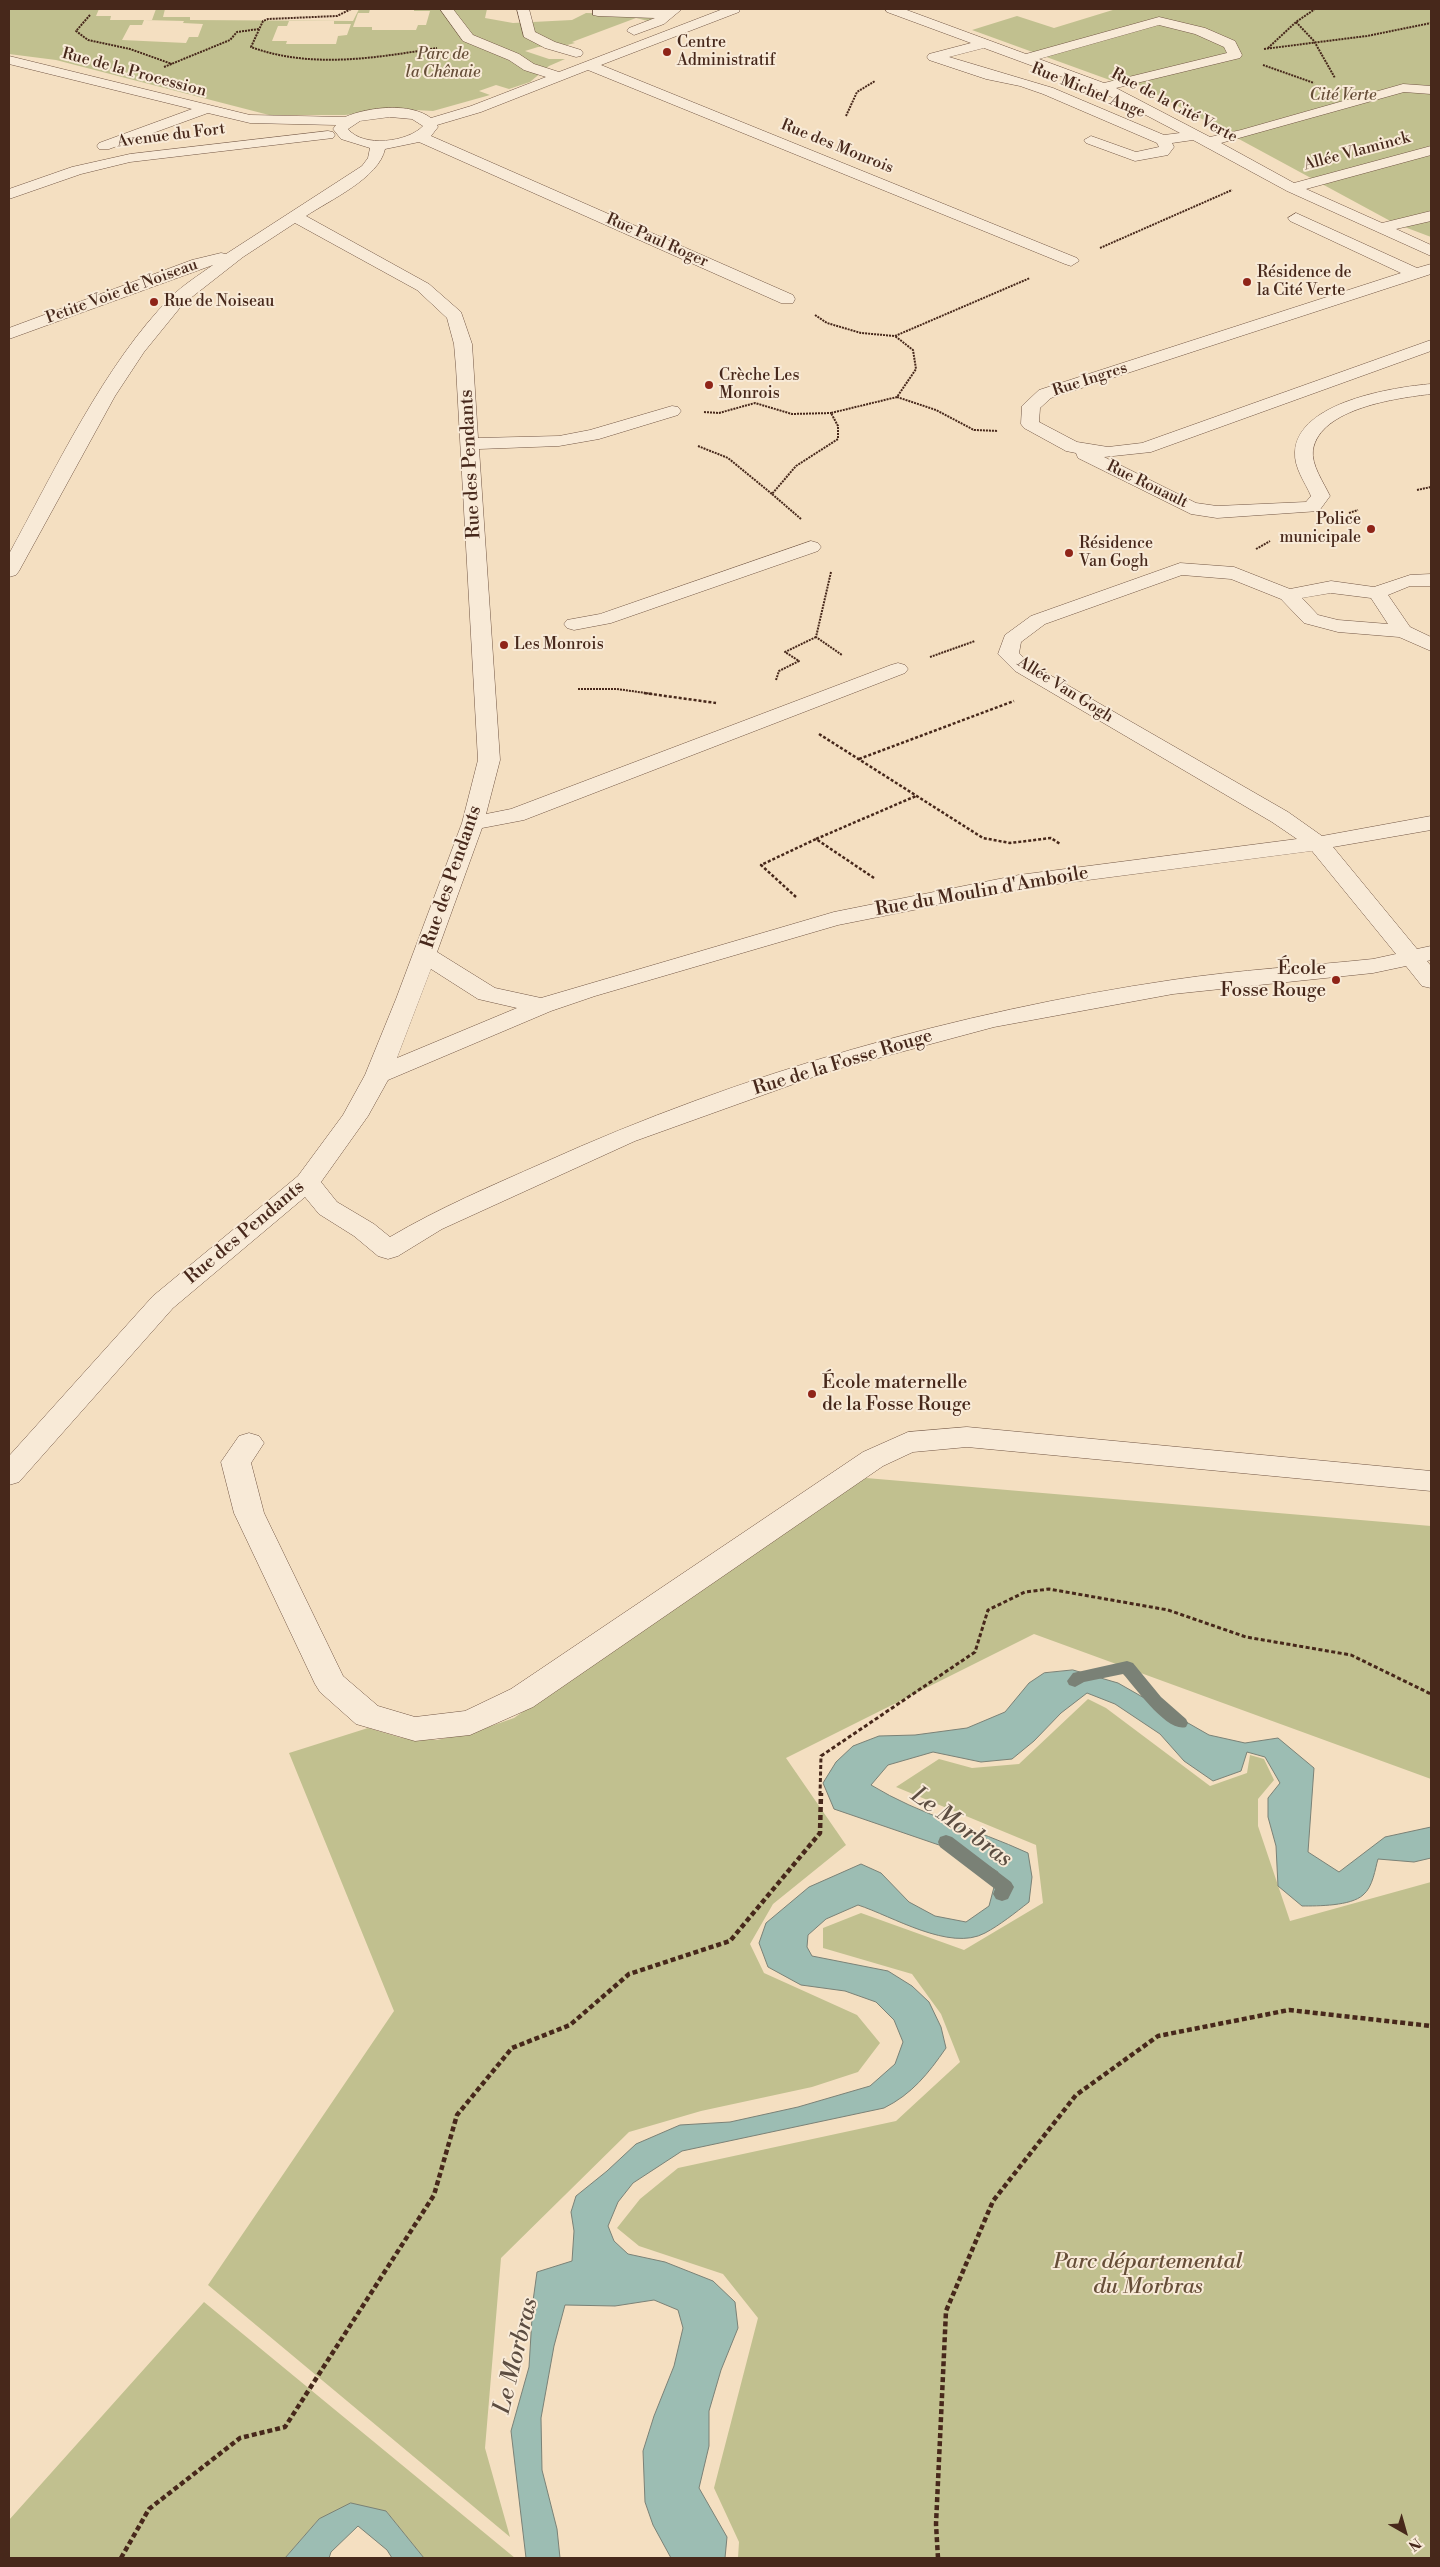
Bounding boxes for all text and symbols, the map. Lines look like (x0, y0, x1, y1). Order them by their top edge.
place label: Centre Administratif (677, 33, 775, 71)
street label: Rue de la Procession (60, 44, 208, 102)
park label: Parc de la Chênaie (405, 45, 481, 83)
marker: Centre Administratif (661, 46, 673, 58)
street label: Rue Michel Ange (1028, 59, 1148, 123)
street label: Rue de la Cité Verte (1108, 65, 1240, 147)
park label: Cité Verte (1310, 86, 1376, 106)
street label: Rue des Monrois (778, 116, 896, 178)
street label: Avenue du Fort (116, 120, 226, 152)
street label: Allée Vlaminck (1302, 129, 1412, 175)
street label: Rue Paul Roger (603, 210, 711, 272)
street label: Petite Voie de Noiseau (44, 256, 200, 328)
place label: Résidence de la Cité Verte (1257, 263, 1352, 301)
marker: Résidence de la Cité Verte (1241, 276, 1253, 288)
place label: Rue de Noiseau (164, 292, 274, 312)
marker: Rue de Noiseau (148, 296, 160, 308)
street label: Rue Ingres (1050, 359, 1130, 401)
place label: Crèche Les Monrois (719, 366, 799, 404)
marker: Crèche Les Monrois (703, 379, 715, 391)
street label: Rue des Pendants (456, 389, 486, 539)
street label: Rue Rouault (1103, 457, 1191, 513)
place label: Police municipale (1280, 510, 1361, 548)
marker: Police municipale (1365, 523, 1377, 535)
place label: Résidence Van Gogh (1079, 534, 1153, 572)
marker: Résidence Van Gogh (1063, 547, 1075, 559)
place label: Les Monrois (514, 635, 604, 655)
marker: Les Monrois (498, 639, 510, 651)
street label: Allée Van Gogh (1013, 653, 1117, 727)
street label: Rue des Pendants (417, 803, 487, 951)
street label: Rue du Moulin d'Amboile (874, 862, 1090, 922)
place label: École Fosse Rouge (1220, 958, 1326, 1002)
marker: École Fosse Rouge (1330, 974, 1342, 986)
street label: Rue de la Fosse Rouge (750, 1025, 936, 1101)
street label: Rue des Pendants (180, 1176, 310, 1290)
place label: École maternelle de la Fosse Rouge (822, 1372, 971, 1416)
marker: École maternelle de la Fosse Rouge (806, 1388, 818, 1400)
water label: Le Morbras (905, 1782, 1017, 1874)
park label: Parc départemental du Morbras (1053, 2250, 1243, 2302)
water label: Le Morbras (489, 2295, 545, 2417)
north arrow (1380, 2507, 1430, 2557)
text: N (1404, 2533, 1424, 2554)

